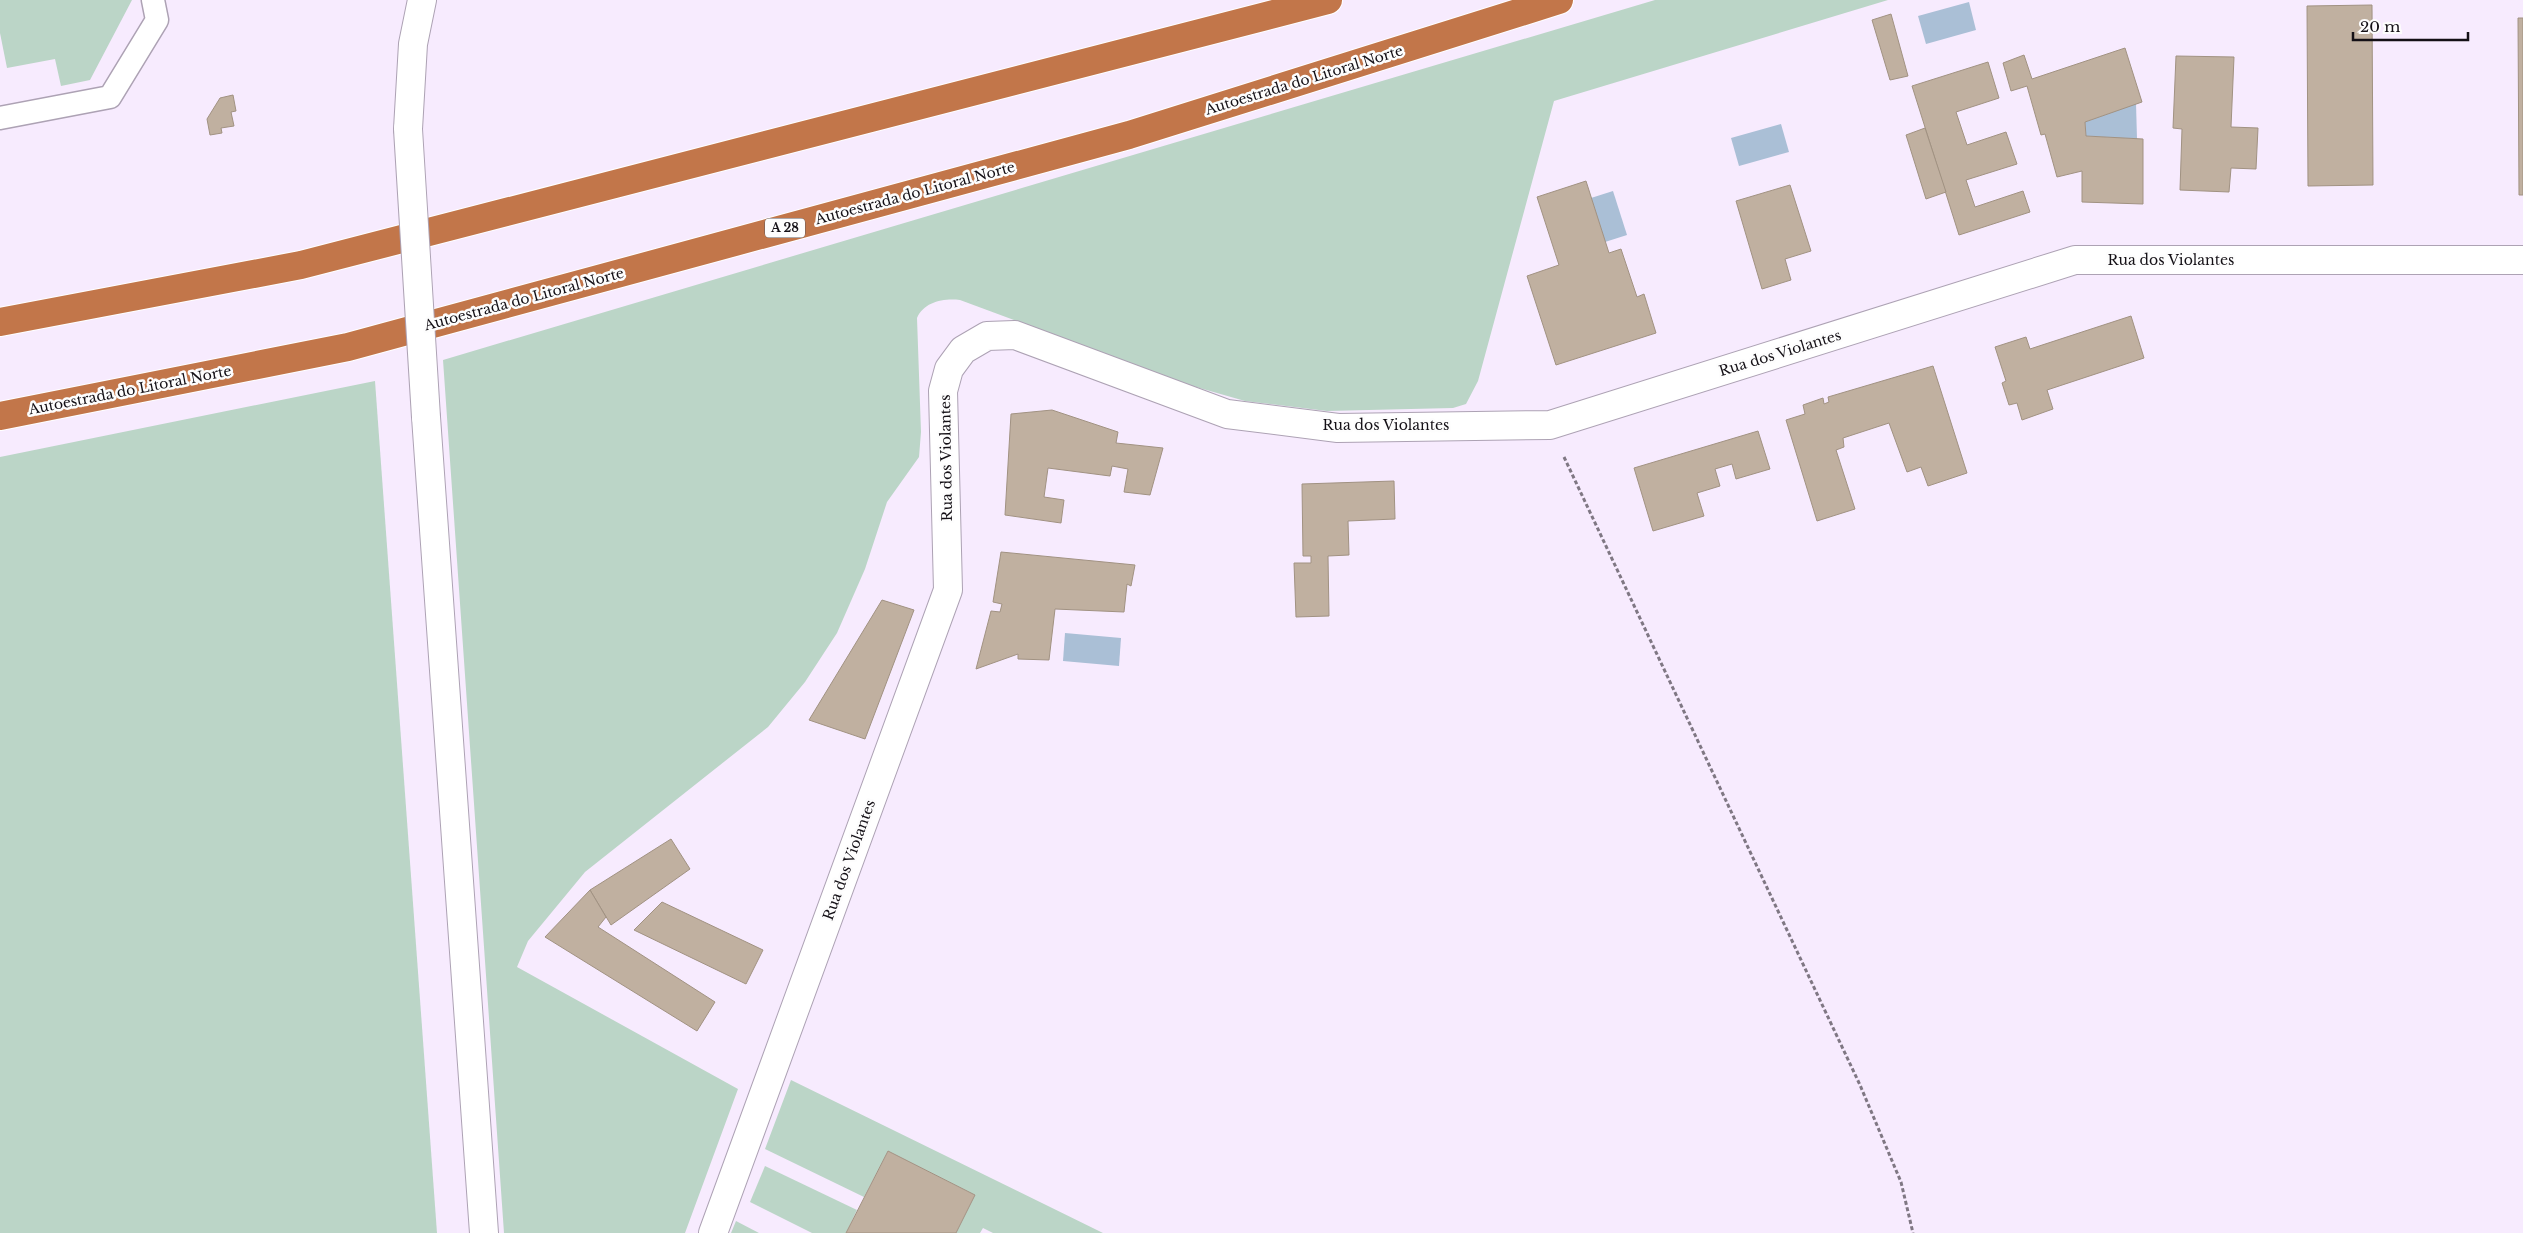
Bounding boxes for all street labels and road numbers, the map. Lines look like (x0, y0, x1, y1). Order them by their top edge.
street label: Autoestrada do Litoral Norte (1202, 41, 1405, 119)
street label: Autoestrada do Litoral Norte (812, 158, 1017, 229)
road number: A 28 (765, 218, 805, 238)
street label: Rua dos Violantes (2108, 251, 2234, 269)
street label: Autoestrada do Litoral Norte (421, 264, 626, 335)
street label: Rua dos Violantes (1717, 326, 1843, 380)
street label: Autoestrada do Litoral Norte (26, 362, 233, 419)
street label: Rua dos Violantes (936, 394, 956, 522)
street label: Rua dos Violantes (1323, 416, 1449, 434)
street label: Rua dos Violantes (819, 797, 879, 923)

